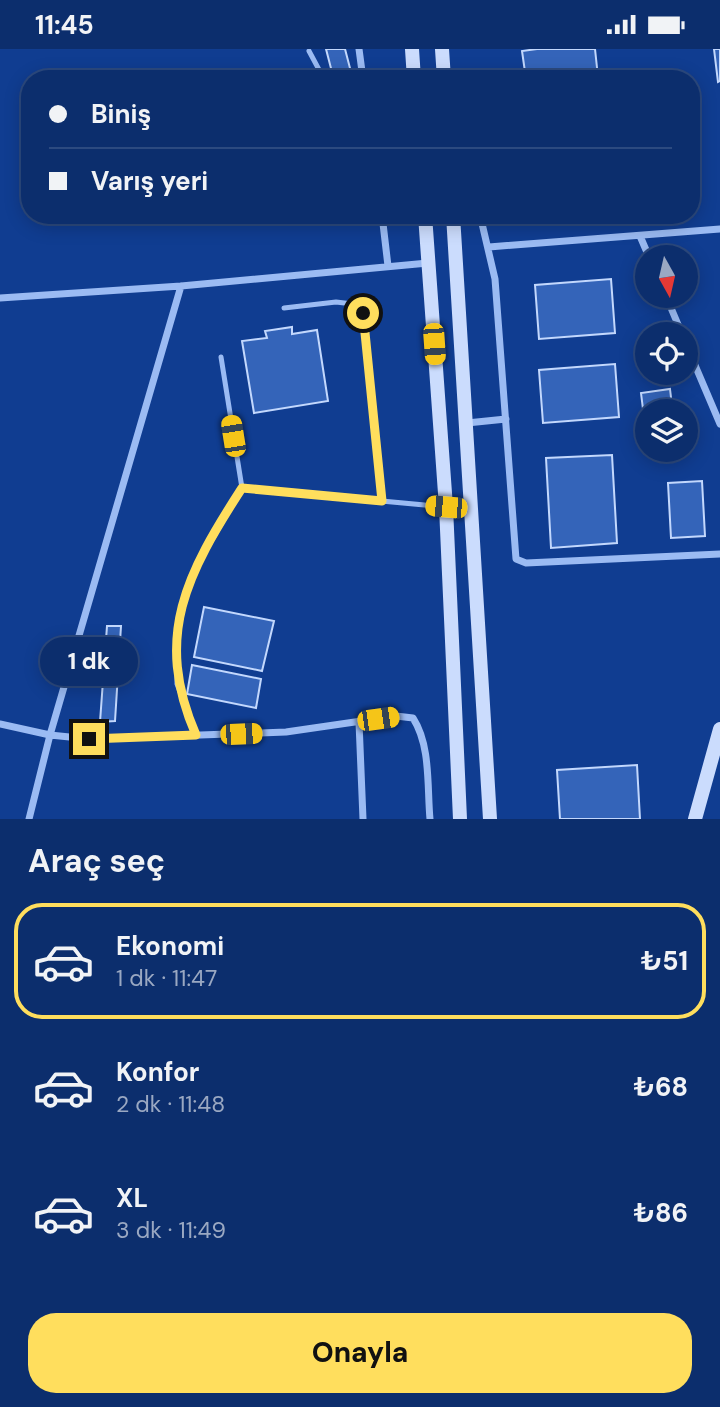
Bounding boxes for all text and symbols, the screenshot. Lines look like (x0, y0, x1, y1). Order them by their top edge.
text: 11:45 (35, 8, 94, 42)
text: Biniş (91, 97, 151, 131)
text: Varış yeri (91, 164, 208, 198)
north arrow (635, 245, 698, 308)
map controls (635, 245, 698, 462)
route start (347, 297, 379, 329)
car (423, 322, 446, 366)
button: locate (635, 322, 698, 385)
button: layers (635, 399, 698, 462)
car (220, 414, 247, 458)
car (425, 495, 468, 519)
callout: 1 dk (40, 637, 138, 687)
text: 1 dk (68, 646, 110, 676)
car (356, 706, 401, 732)
route end (73, 723, 105, 755)
car (220, 723, 263, 745)
text: Araç seç (28, 840, 165, 882)
text: Ekonomi (116, 929, 224, 963)
icon: car (32, 930, 95, 993)
text: ₺51 (641, 944, 688, 978)
text: 1 dk · 11:47 (116, 963, 217, 993)
text: Konfor (116, 1055, 199, 1089)
icon: car (32, 1056, 95, 1119)
text: ₺68 (633, 1070, 688, 1104)
text: 2 dk · 11:48 (116, 1089, 225, 1119)
text: XL (116, 1181, 148, 1215)
icon: car (32, 1182, 95, 1245)
text: ₺86 (633, 1196, 688, 1230)
text: 3 dk · 11:49 (116, 1215, 226, 1245)
button: Onayla (28, 1313, 692, 1393)

